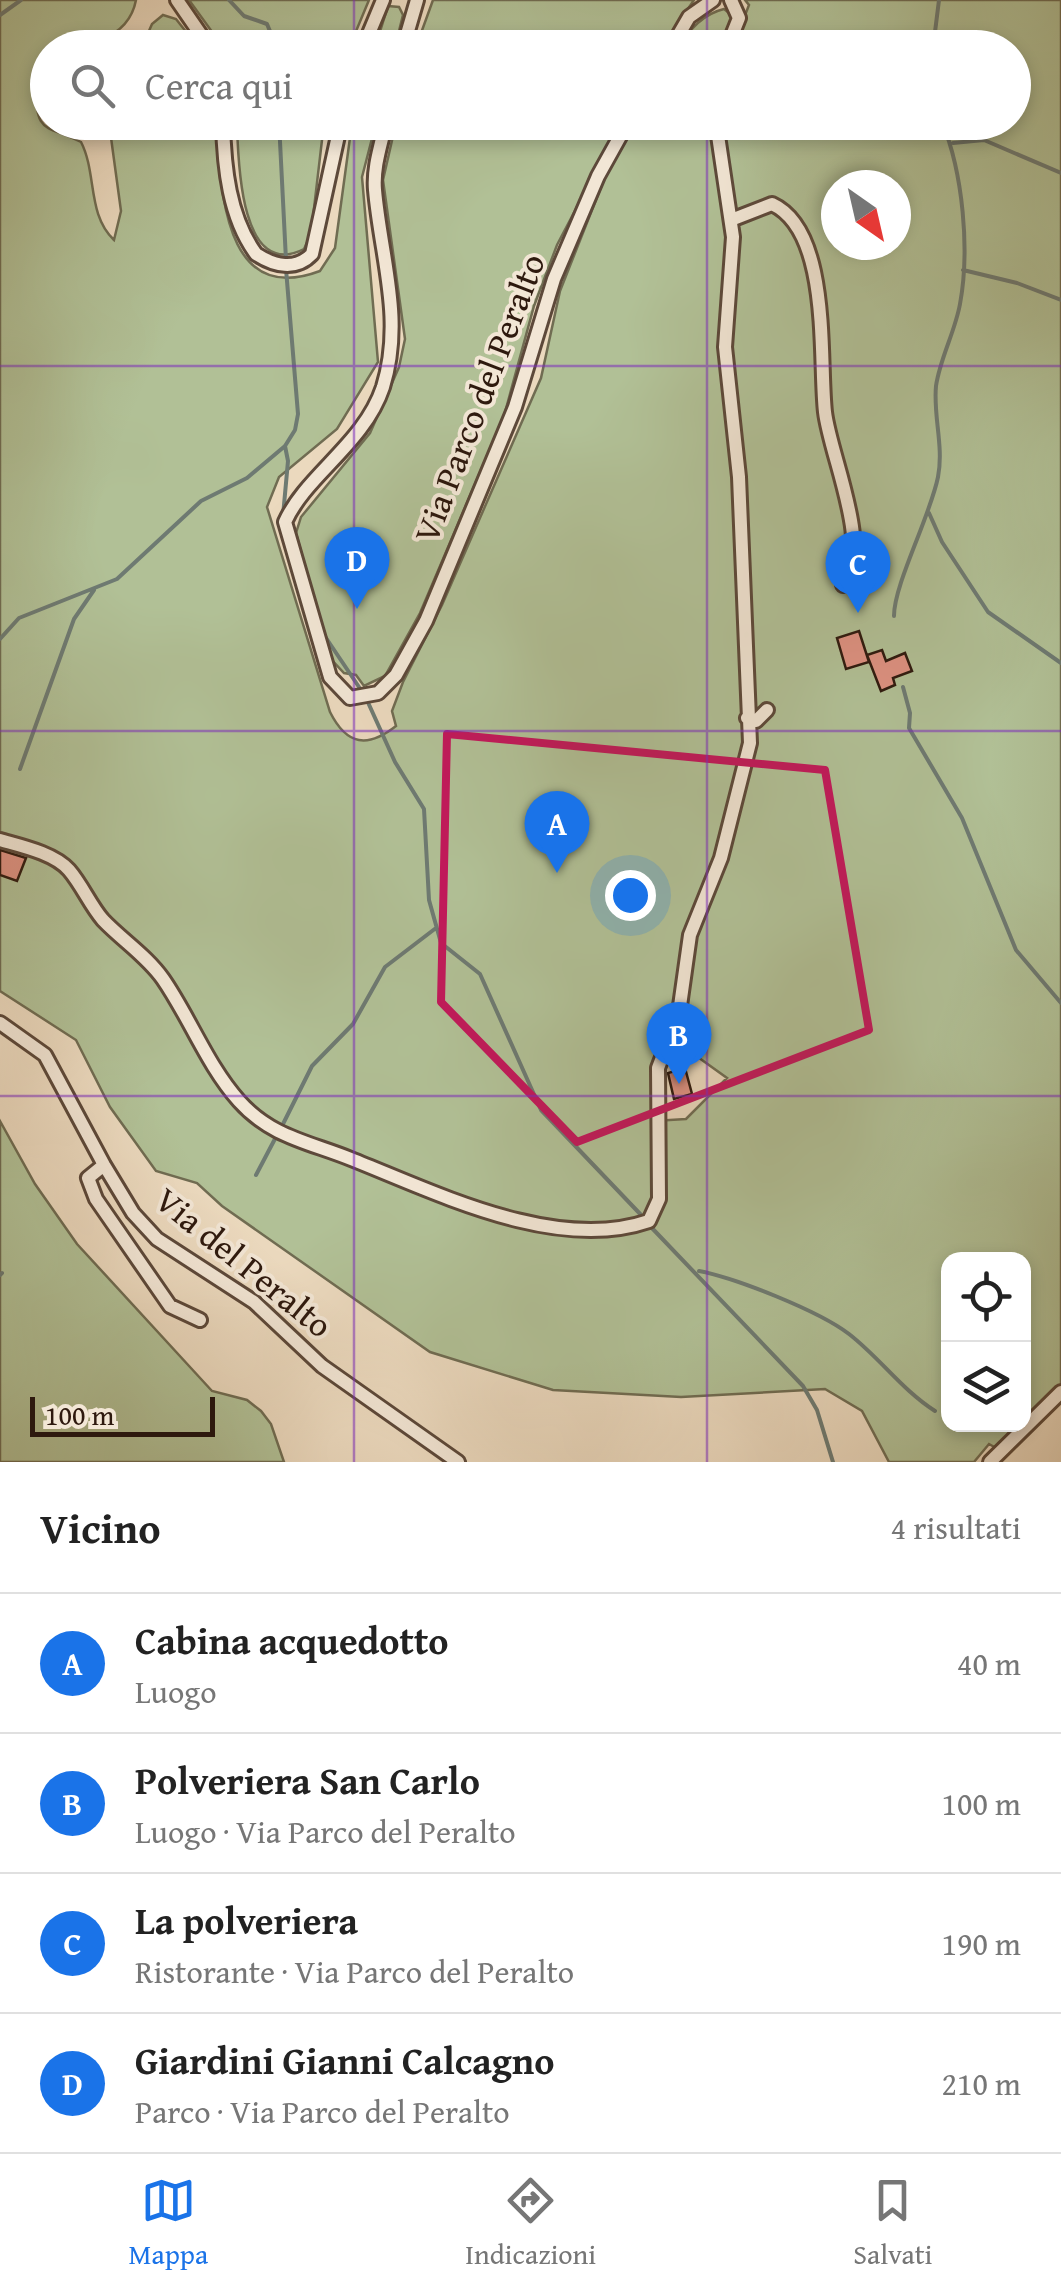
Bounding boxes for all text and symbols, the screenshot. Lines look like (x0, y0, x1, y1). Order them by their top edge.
search box (30, 30, 1031, 140)
text: Cerca qui (145, 57, 293, 113)
icon: search (65, 58, 120, 113)
north arrow (821, 170, 911, 260)
street label: Via Parco del Peralto (400, 246, 558, 550)
pin: D (324, 526, 390, 609)
pin: C (826, 530, 890, 613)
pin: A (524, 790, 590, 873)
your location (605, 870, 656, 921)
pin: B (646, 1002, 712, 1084)
street label: Via del Peralto (144, 1174, 344, 1350)
map controls (941, 1252, 1031, 1432)
button: locate (941, 1252, 1031, 1342)
button: layers (941, 1342, 1031, 1432)
scale bar (30, 1392, 215, 1436)
text: 100 m (45, 1394, 114, 1435)
text: Vicino (40, 1497, 161, 1558)
text: 4 risultati (891, 1504, 1021, 1551)
text: Cabina acquedotto (135, 1612, 449, 1668)
text: A (62, 1640, 83, 1687)
text: 40 m (957, 1640, 1021, 1687)
text: Luogo (135, 1668, 216, 1715)
text: Polveriera San Carlo (135, 1752, 480, 1808)
text: B (63, 1780, 82, 1827)
text: 100 m (942, 1780, 1021, 1827)
text: Luogo · Via Parco del Peralto (135, 1808, 516, 1855)
text: La polveriera (135, 1892, 358, 1948)
text: C (63, 1920, 82, 1967)
text: 190 m (942, 1920, 1021, 1967)
text: Ristorante · Via Parco del Peralto (135, 1948, 574, 1995)
text: Giardini Gianni Calcagno (135, 2032, 554, 2088)
text: D (62, 2060, 83, 2107)
text: 210 m (942, 2060, 1021, 2107)
text: Parco · Via Parco del Peralto (135, 2088, 510, 2135)
tab: Mappa (129, 2173, 208, 2274)
tab: Indicazioni (465, 2173, 596, 2274)
tab: Salvati (853, 2173, 932, 2274)

